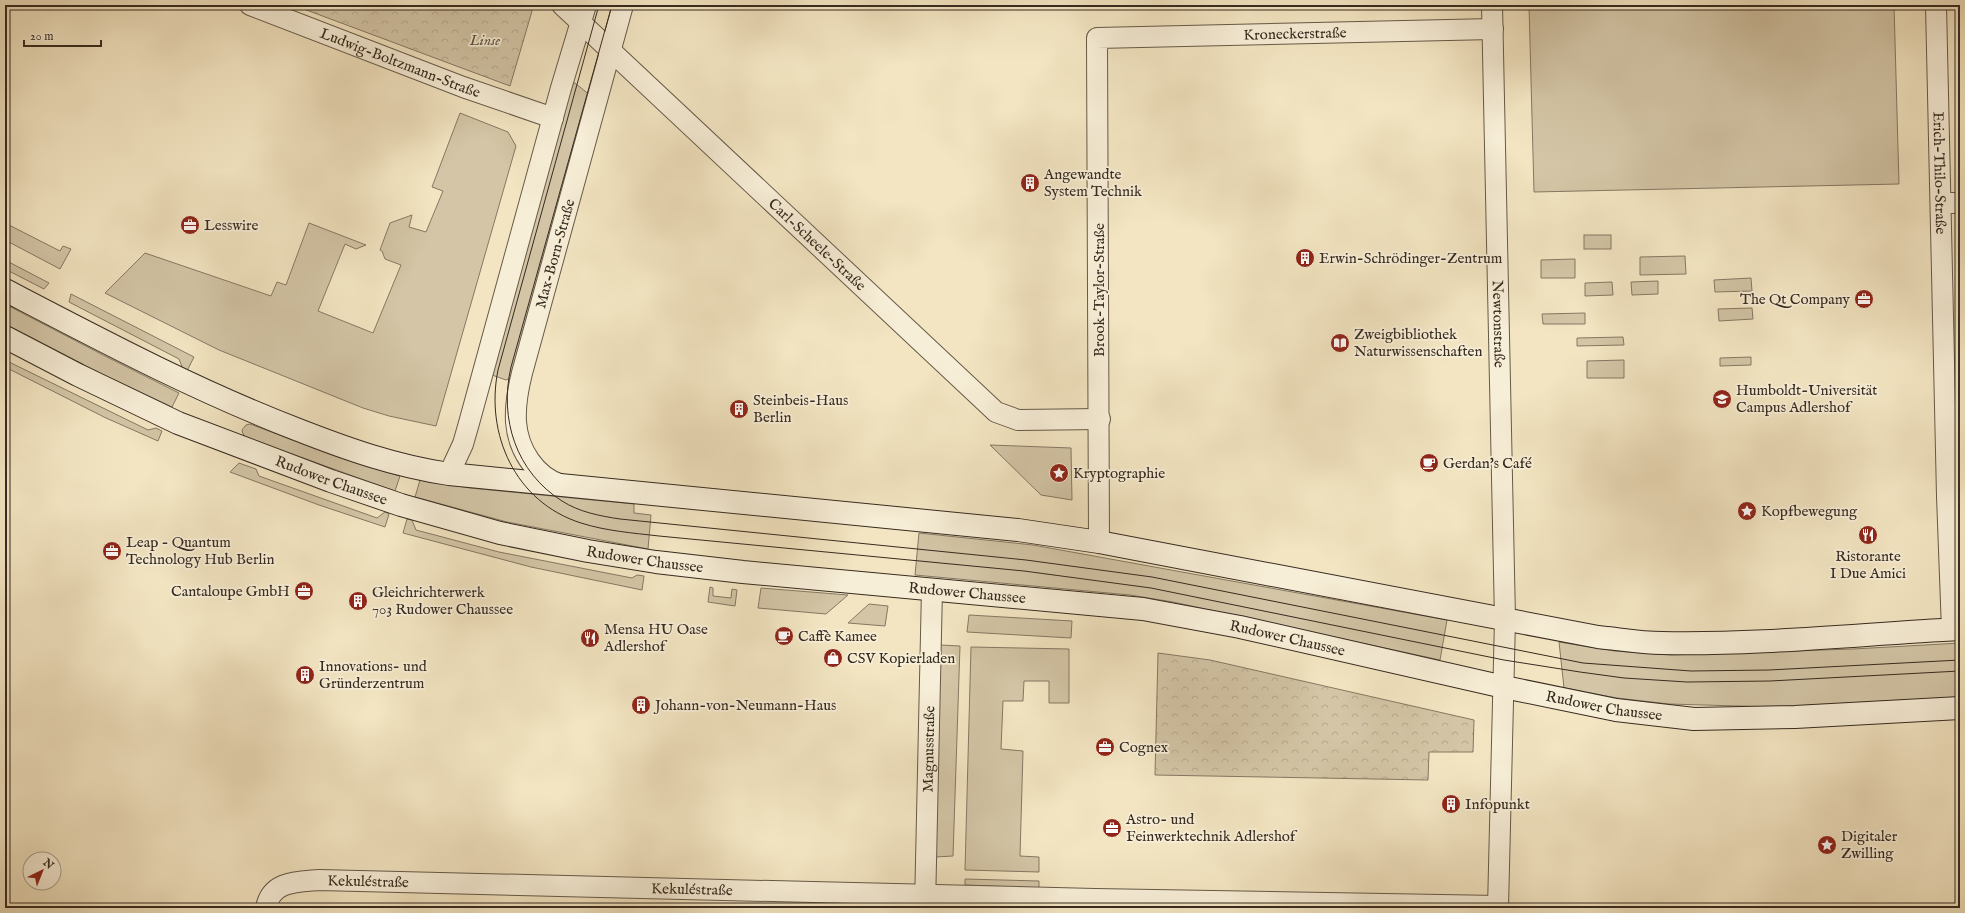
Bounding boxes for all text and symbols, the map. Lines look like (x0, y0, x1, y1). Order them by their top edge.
scale bar (24, 22, 101, 48)
street label: Kroneckerstraße (1243, 23, 1347, 45)
street label: Ludwig-Boltzmann-Straße (317, 24, 483, 102)
text: 20 m (30, 29, 53, 44)
park label: Linse (469, 31, 500, 50)
street label: Erich-Thilo-Straße (1928, 111, 1950, 235)
place label: Angewandte System Technik (1043, 165, 1143, 201)
building icon: Angewandte System Technik (1019, 172, 1041, 194)
street label: Carl-Scheele-Straße (764, 194, 870, 295)
street label: Max-Born-Straße (531, 197, 579, 311)
office icon: Lesswire (179, 214, 201, 236)
place label: Lesswire (204, 216, 259, 235)
street label: Brook-Taylor-Straße (1090, 223, 1109, 357)
building icon: Erwin-Schrödinger-Zentrum (1294, 247, 1316, 269)
place label: Erwin-Schrödinger-Zentrum (1319, 249, 1503, 268)
street label: Newtonstraße (1488, 280, 1509, 368)
office icon: The Qt Company (1853, 288, 1875, 310)
place label: The Qt Company (1740, 290, 1851, 309)
place label: Zweigbibliothek Naturwissenschaften (1354, 325, 1482, 361)
library icon: Zweigbibliothek Naturwissenschaften (1329, 332, 1351, 354)
place label: Humboldt-Universität Campus Adlershof (1736, 381, 1877, 417)
school or university icon: Humboldt-Universität Campus Adlershof (1711, 388, 1733, 410)
place label: Steinbeis-Haus Berlin (753, 391, 848, 427)
building icon: Steinbeis-Haus Berlin (728, 398, 750, 420)
street label: Rudower Chaussee (272, 452, 390, 510)
cafe icon: Gerdan's Café (1418, 452, 1440, 474)
place label: Gerdan's Café (1443, 454, 1532, 473)
place icon: Kryptographie (1048, 462, 1070, 484)
place label: Kryptographie (1073, 464, 1165, 483)
place icon: Kopfbewegung (1736, 500, 1758, 522)
place label: Kopfbewegung (1761, 502, 1858, 521)
restaurant icon: Ristorante I Due Amici (1857, 524, 1879, 546)
place label: Leap - Quantum Technology Hub Berlin (126, 533, 275, 569)
office icon: Leap - Quantum Technology Hub Berlin (101, 540, 123, 562)
street label: Rudower Chaussee (585, 542, 704, 577)
place label: Ristorante I Due Amici (1830, 547, 1906, 583)
street label: Rudower Chaussee (907, 578, 1027, 608)
office icon: Cantaloupe GmbH (293, 580, 315, 602)
place label: Cantaloupe GmbH (171, 582, 290, 601)
place label: Gleichrichterwerk 703 Rudower Chaussee (372, 583, 513, 619)
building icon: Gleichrichterwerk 703 Rudower Chaussee (347, 590, 369, 612)
street label: Rudower Chaussee (1228, 616, 1347, 661)
place label: Mensa HU Oase Adlershof (603, 620, 708, 656)
cafe icon: Caffè Kamee (773, 625, 795, 647)
restaurant icon: Mensa HU Oase Adlershof (579, 627, 601, 649)
place label: Caffè Kamee (798, 627, 877, 646)
shop icon: CSV Kopierladen (822, 647, 844, 669)
place label: CSV Kopierladen (847, 649, 955, 668)
place label: Innovations- und Gründerzentrum (319, 657, 428, 693)
building icon: Innovations- und Gründerzentrum (294, 664, 316, 686)
street label: Rudower Chaussee (1544, 687, 1663, 725)
building icon: Johann-von-Neumann-Haus (630, 694, 652, 716)
place label: Johann-von-Neumann-Haus (653, 696, 836, 715)
street label: Magnusstraße (919, 705, 939, 793)
office icon: Cognex (1094, 736, 1116, 758)
place label: Cognex (1119, 738, 1169, 757)
building icon: Infopunkt (1440, 793, 1462, 815)
place label: Infopunkt (1465, 795, 1530, 814)
place label: Astro- und Feinwerktechnik Adlershof (1125, 810, 1298, 846)
office icon: Astro- und Feinwerktechnik Adlershof (1101, 817, 1123, 839)
place label: Digitaler Zwilling (1841, 827, 1898, 863)
place icon: Digitaler Zwilling (1816, 834, 1838, 856)
north arrow (22, 851, 62, 891)
text: N (39, 855, 57, 873)
street label: Kekuléstraße (327, 871, 409, 892)
street label: Kekuléstraße (651, 879, 733, 900)

